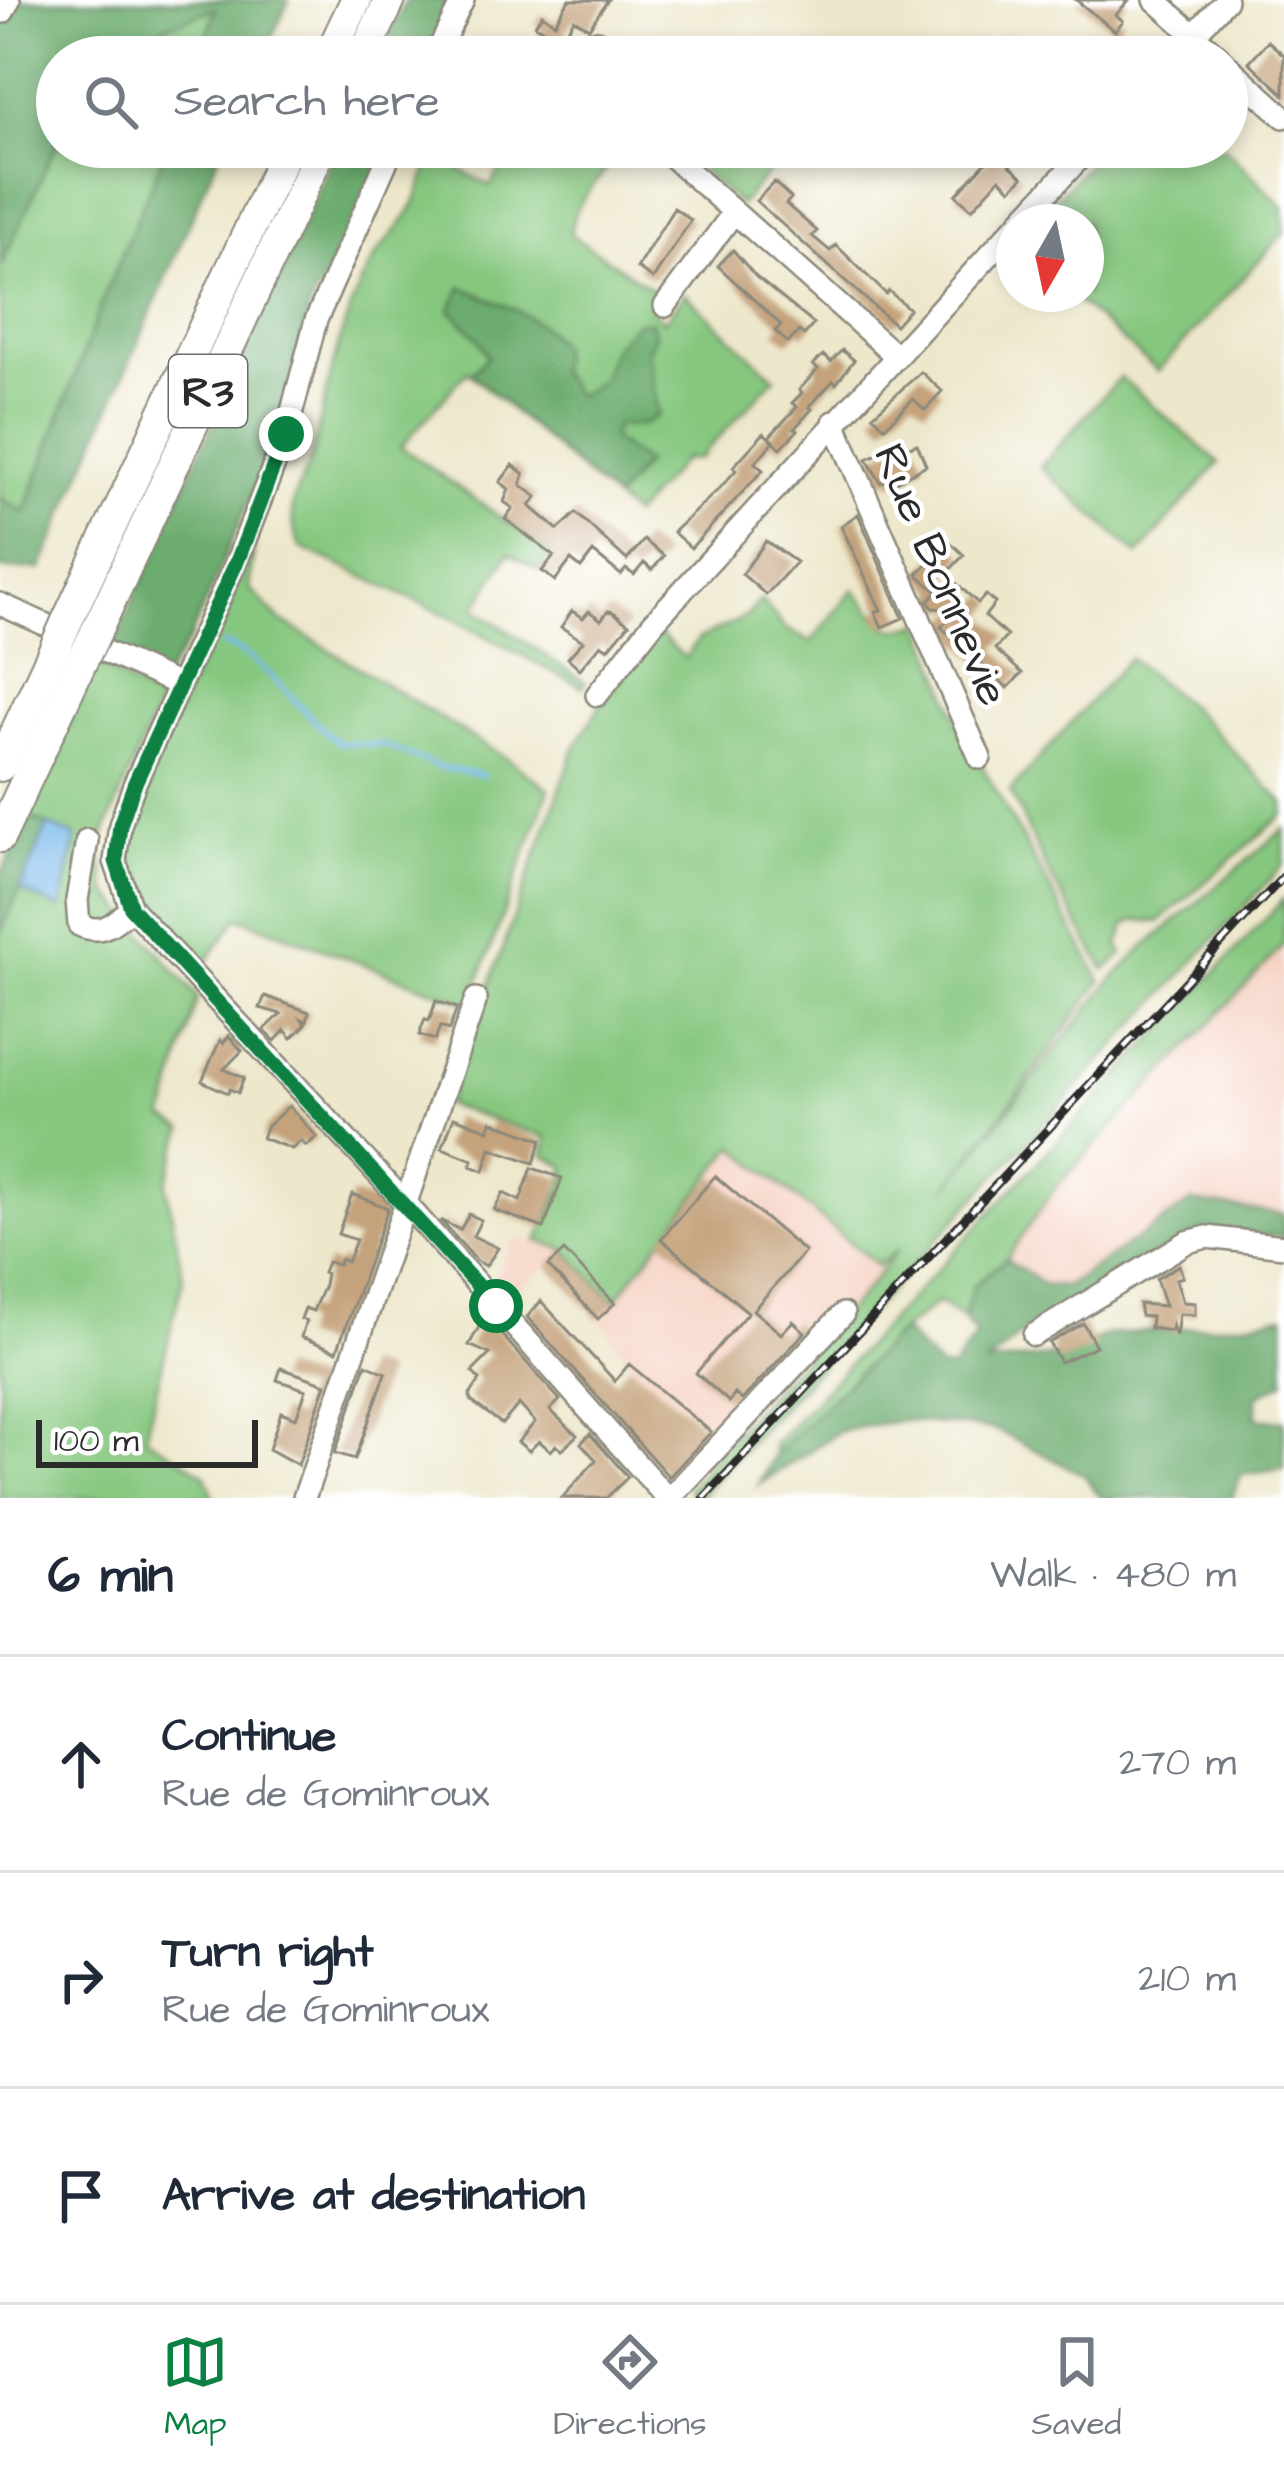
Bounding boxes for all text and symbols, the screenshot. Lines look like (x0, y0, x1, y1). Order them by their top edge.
search box (36, 36, 1248, 168)
icon: search (78, 69, 144, 135)
text: Search here (174, 71, 440, 133)
north arrow (996, 204, 1104, 312)
road number: R3 (169, 355, 247, 427)
route end (259, 407, 313, 461)
street label: Rue Bonnevie (857, 435, 1023, 715)
route start (469, 1279, 523, 1333)
scale bar (36, 1414, 258, 1467)
text: 100 m (54, 1418, 139, 1464)
text: 6 min (48, 1541, 173, 1612)
text: Walk · 480 m (990, 1549, 1236, 1603)
text: Continue (162, 1706, 336, 1768)
icon: ahead (48, 1731, 114, 1797)
text: 270 m (1119, 1737, 1236, 1791)
text: Rue de Gominroux (162, 1768, 489, 1822)
text: Turn right (162, 1922, 374, 1984)
icon: right (48, 1947, 114, 2013)
text: 210 m (1138, 1953, 1236, 2007)
text: Rue de Gominroux (162, 1984, 489, 2038)
icon: arrive (48, 2163, 114, 2229)
text: Arrive at destination (162, 2165, 585, 2227)
tab: Map (162, 2329, 228, 2447)
tab: Directions (553, 2329, 707, 2447)
tab: Saved (1032, 2329, 1122, 2447)

